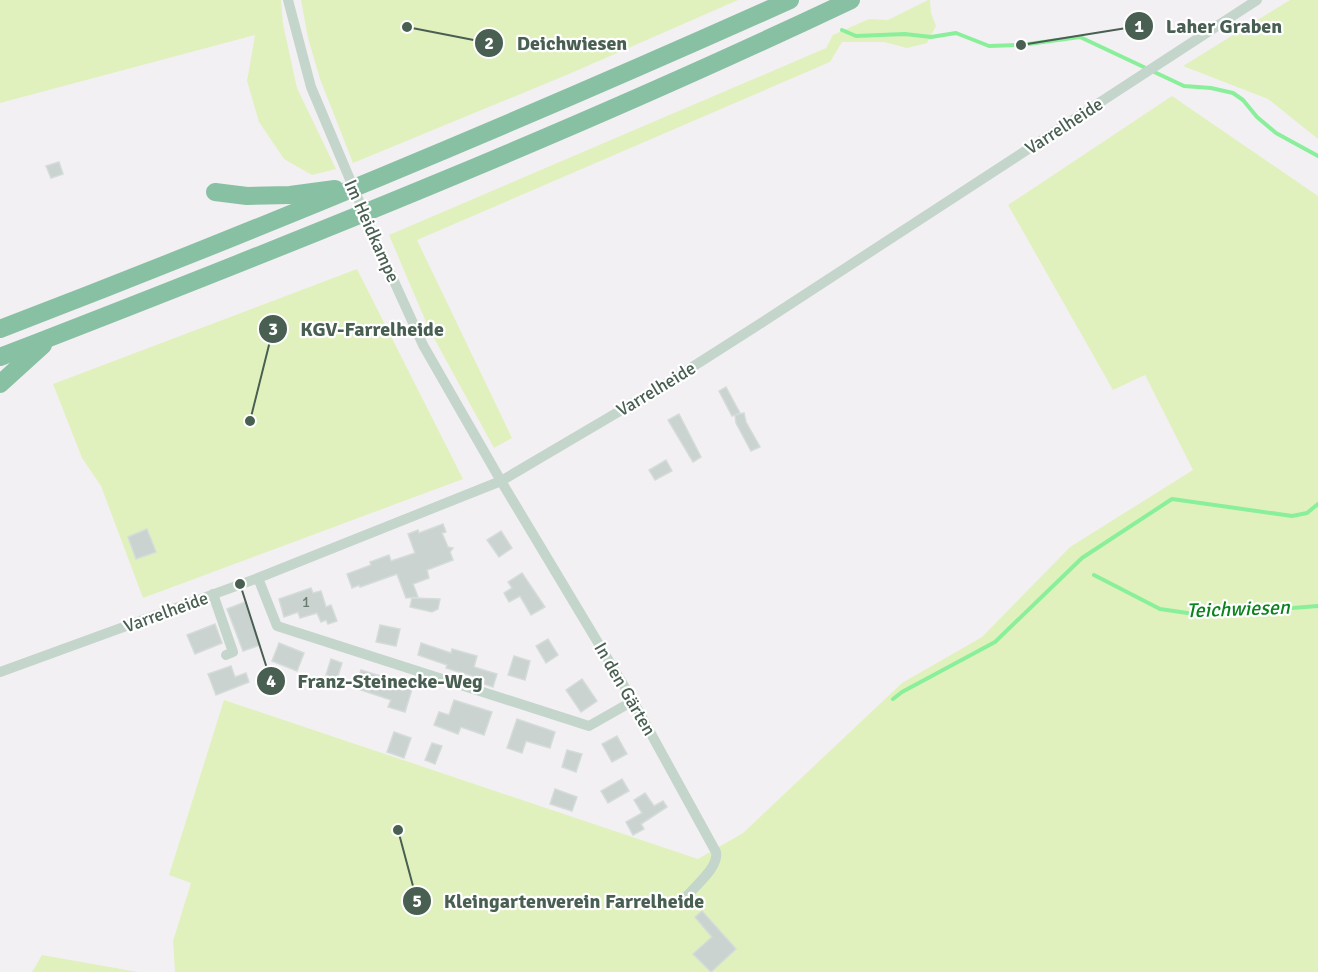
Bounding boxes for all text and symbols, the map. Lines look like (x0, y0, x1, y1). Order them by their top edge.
callout: Laher Graben (1124, 7, 1294, 45)
text: Laher Graben (1166, 14, 1282, 39)
text: 1 (1134, 15, 1144, 37)
callout: Deichwiesen (474, 24, 639, 62)
text: Deichwiesen (517, 31, 627, 56)
text: 2 (484, 32, 494, 54)
street label: Varrelheide (1021, 93, 1107, 159)
street label: Im Heidkampe (340, 176, 404, 286)
callout: KGV-Farrelheide (258, 310, 456, 348)
text: KGV-Farrelheide (300, 317, 444, 342)
text: 3 (268, 318, 278, 340)
street label: Varrelheide (613, 357, 699, 421)
street label: Varrelheide (121, 587, 211, 637)
house number: 1 (302, 593, 310, 611)
water label: Teichwiesen (1186, 595, 1291, 623)
street label: In den Gärten (589, 638, 661, 740)
callout: Franz-Steinecke-Weg (256, 662, 495, 700)
text: Franz-Steinecke-Weg (297, 669, 483, 694)
text: 4 (266, 670, 276, 692)
callout: Kleingartenverein Farrelheide (402, 882, 716, 920)
text: Kleingartenverein Farrelheide (444, 889, 704, 914)
text: 5 (412, 890, 422, 912)

